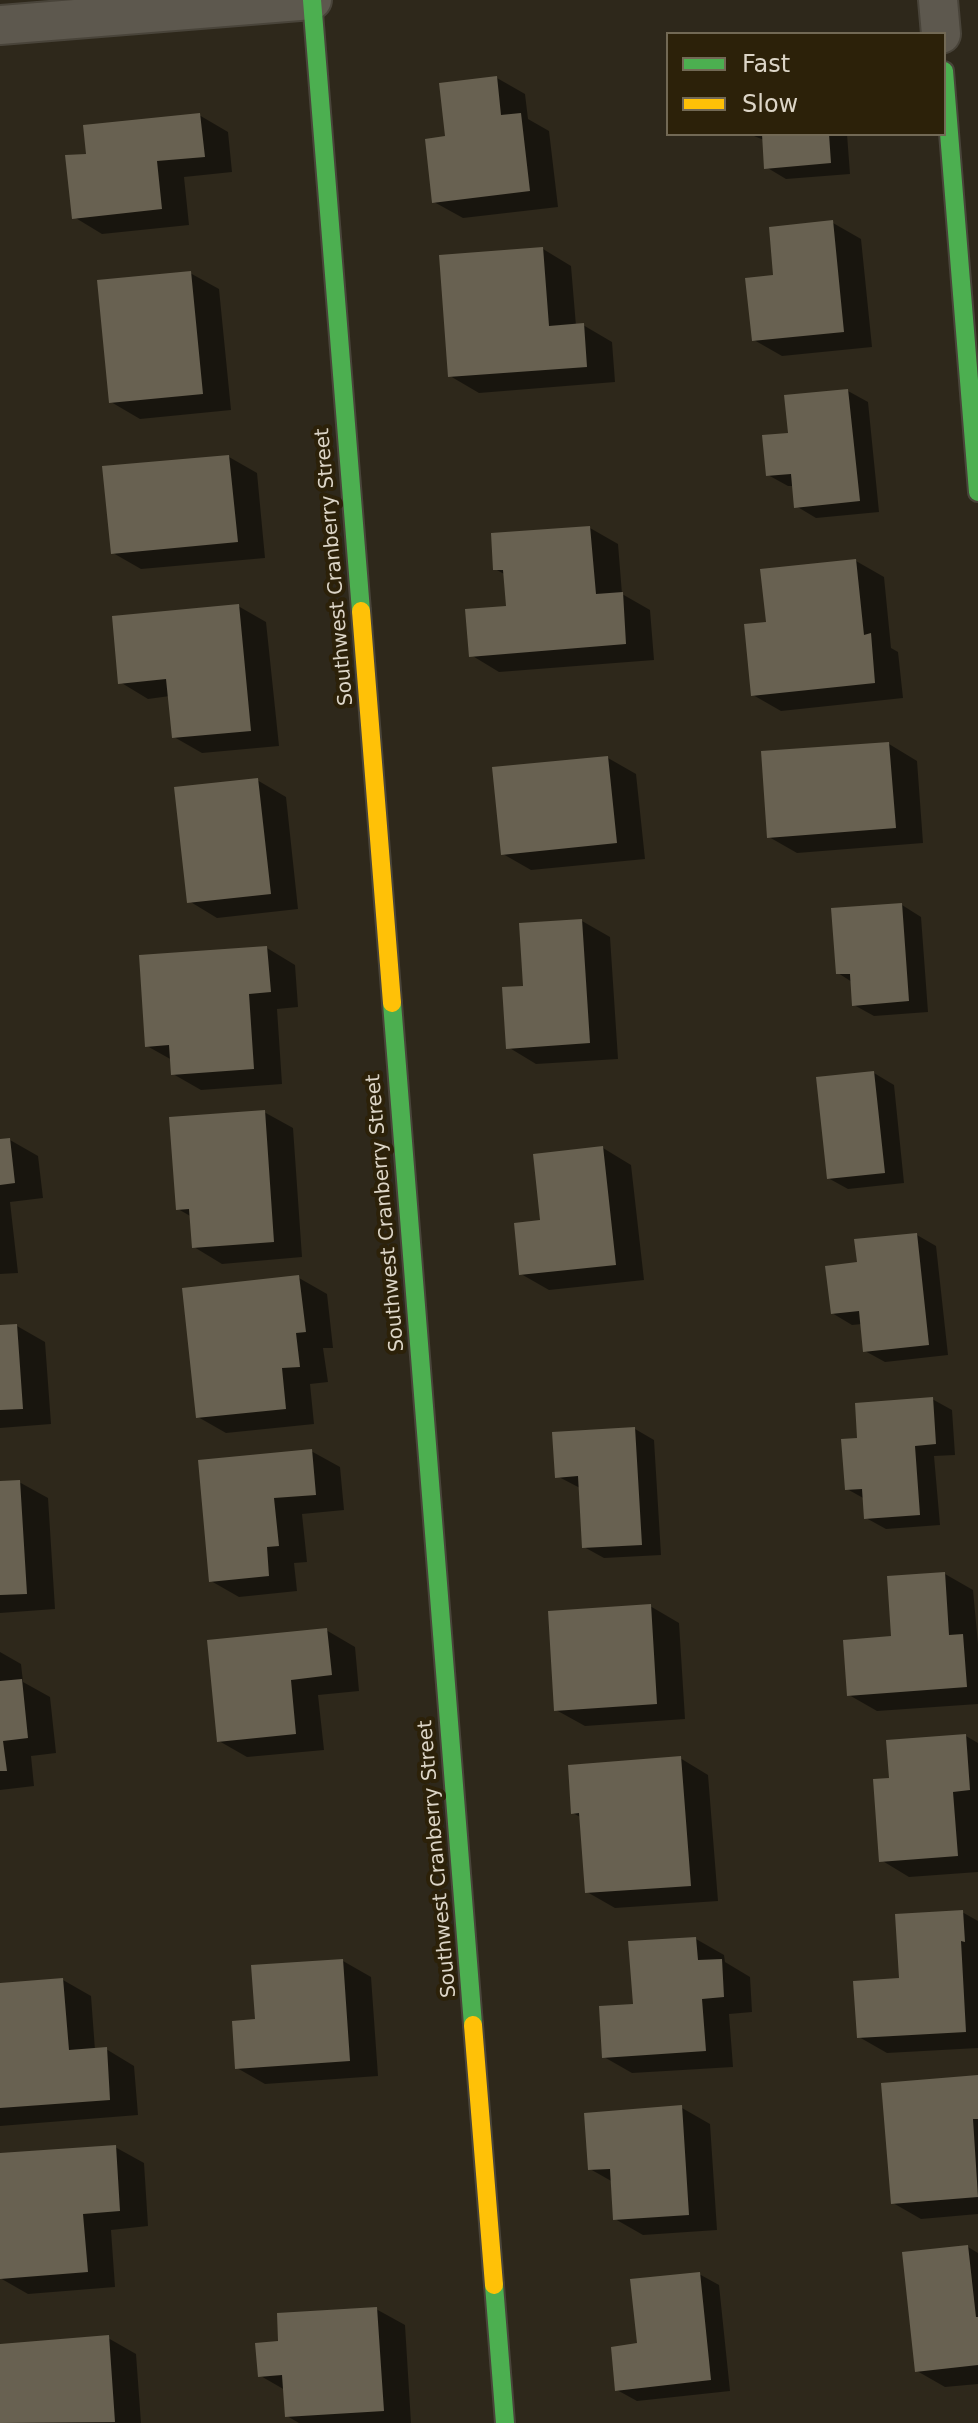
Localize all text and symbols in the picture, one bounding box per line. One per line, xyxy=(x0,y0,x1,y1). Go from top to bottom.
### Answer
legend xyxy=(666,32,946,136)
text: Fast xyxy=(742,50,790,78)
text: Slow xyxy=(742,90,798,118)
street label: Southwest Cranberry Street xyxy=(311,427,359,707)
street label: Southwest Cranberry Street xyxy=(362,1073,410,1353)
street label: Southwest Cranberry Street xyxy=(414,1719,462,1999)

